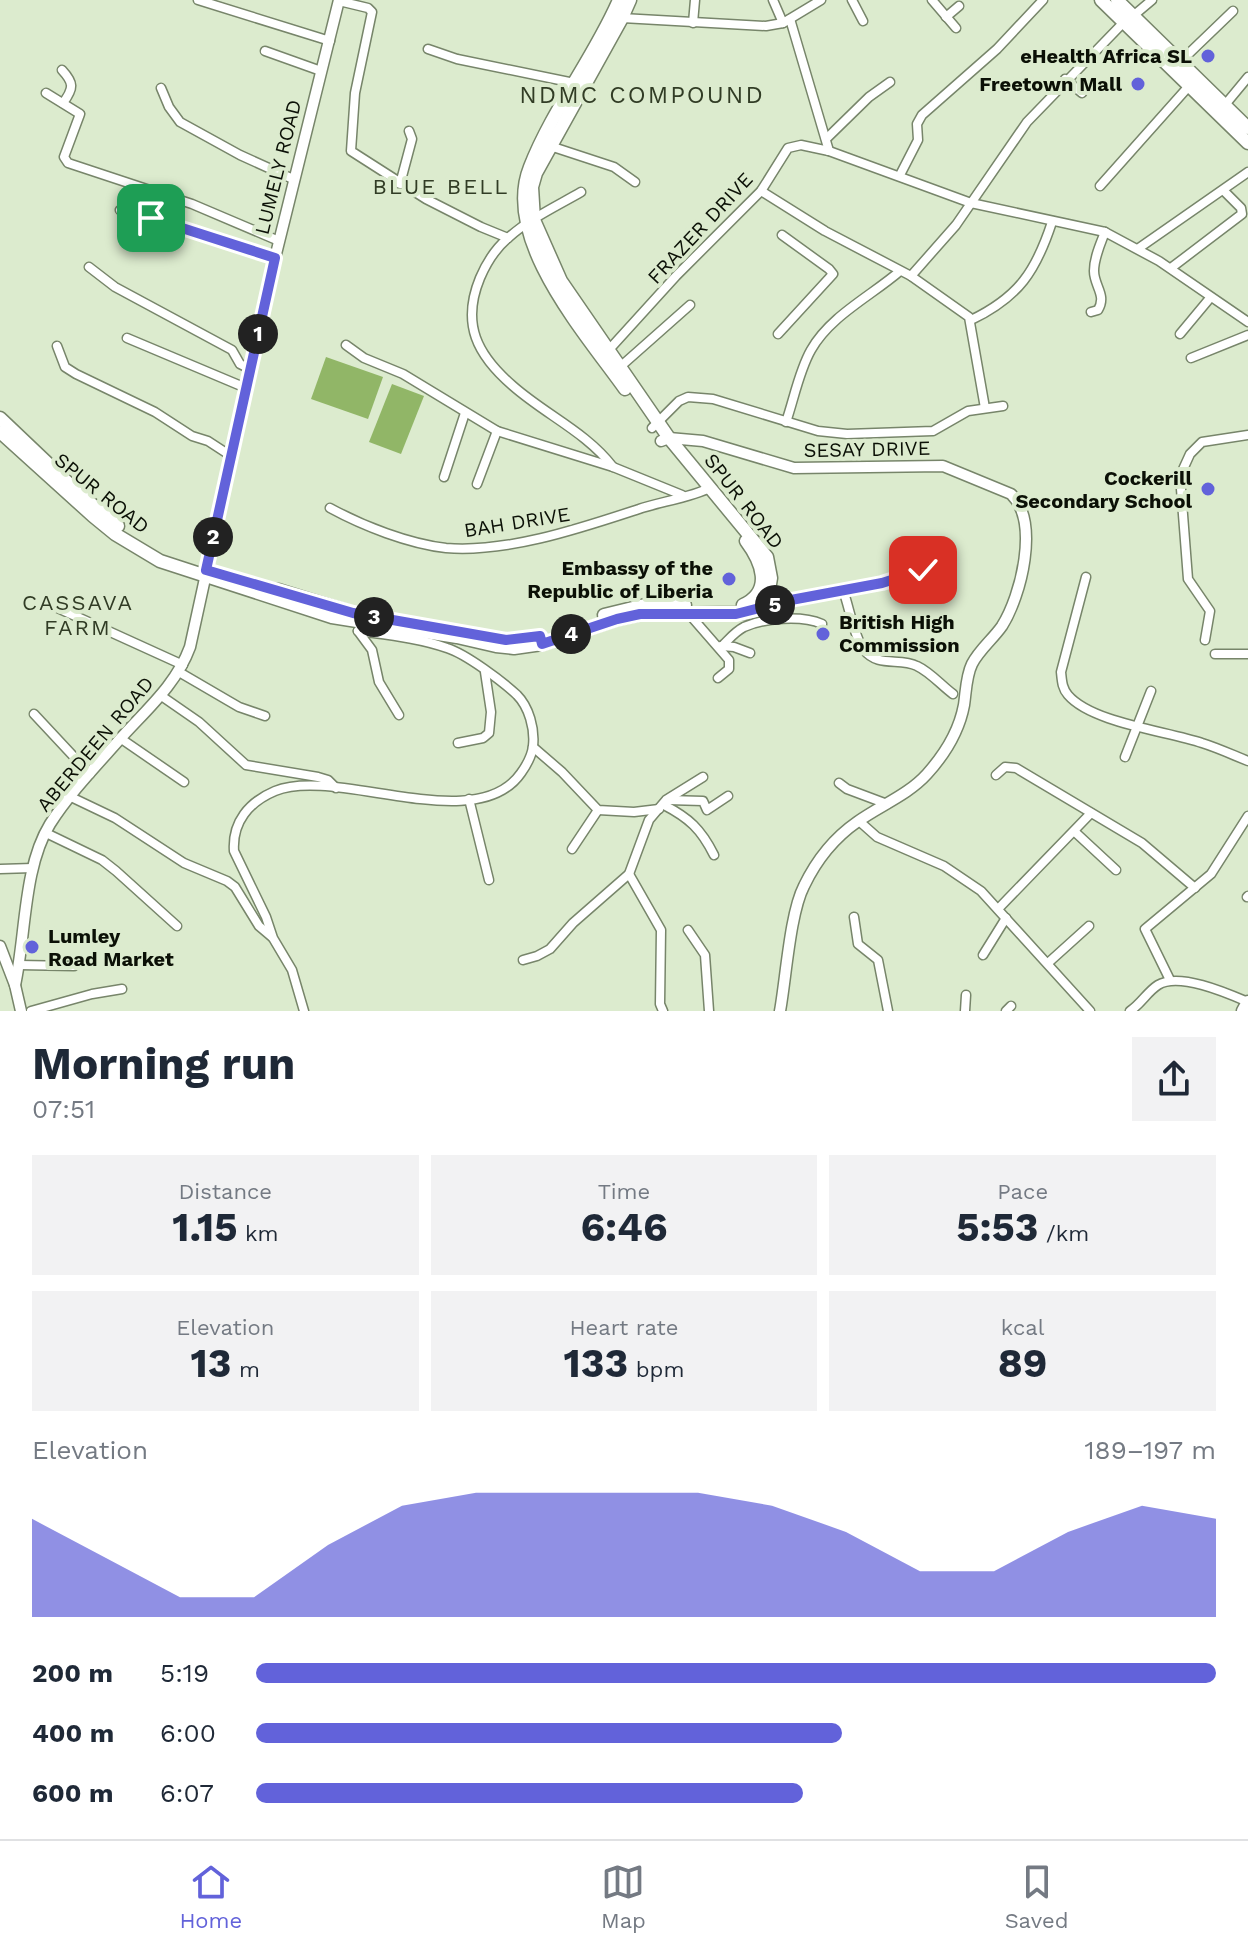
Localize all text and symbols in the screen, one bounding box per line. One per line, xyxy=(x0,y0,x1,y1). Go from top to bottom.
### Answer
place label: eHealth Africa SL xyxy=(1020,44,1192,68)
marker: eHealth Africa SL xyxy=(1199,47,1217,65)
place label: Freetown Mall xyxy=(979,72,1122,96)
marker: Freetown Mall xyxy=(1129,75,1147,93)
district label: NDMC COMPOUND xyxy=(519,81,765,109)
street label: LUMELY ROAD xyxy=(250,97,306,237)
street label: FRAZER DRIVE xyxy=(642,167,758,289)
district label: BLUE BELL xyxy=(373,174,510,199)
pin xyxy=(117,184,185,252)
icon: arrive xyxy=(129,196,173,240)
pin: 1 xyxy=(238,314,278,354)
text: 1 xyxy=(253,321,263,346)
street label: SESAY DRIVE xyxy=(803,436,931,462)
street label: SPUR ROAD xyxy=(50,448,154,538)
street label: SPUR ROAD xyxy=(699,448,789,554)
place label: Cockerill Secondary School xyxy=(1015,466,1192,513)
marker: Cockerill Secondary School xyxy=(1199,480,1217,498)
street label: BAH DRIVE xyxy=(462,502,572,542)
pin: 2 xyxy=(193,517,233,557)
text: 2 xyxy=(206,524,220,549)
pin xyxy=(889,536,957,604)
icon: check xyxy=(901,548,945,592)
place label: Embassy of the Republic of Liberia xyxy=(527,556,713,603)
marker: Embassy of the Republic of Liberia xyxy=(720,570,738,588)
pin: 5 xyxy=(755,585,795,625)
district label: CASSAVA FARM xyxy=(22,590,134,640)
text: 5 xyxy=(769,592,781,617)
pin: 3 xyxy=(354,597,394,637)
text: 3 xyxy=(367,604,381,629)
place label: British High Commission xyxy=(839,610,960,657)
pin: 4 xyxy=(551,614,591,654)
text: 4 xyxy=(564,621,578,646)
marker: British High Commission xyxy=(814,625,832,643)
street label: ABERDEEN ROAD xyxy=(31,672,159,816)
place label: Lumley Road Market xyxy=(48,924,174,971)
marker: Lumley Road Market xyxy=(23,938,41,956)
button: share xyxy=(1132,1037,1216,1121)
text: Morning run xyxy=(32,1038,295,1090)
text: 07:51 xyxy=(32,1094,95,1124)
text: Distance xyxy=(179,1179,272,1204)
text: Time xyxy=(598,1179,650,1204)
text: Pace xyxy=(997,1179,1048,1204)
text: 1.15 xyxy=(172,1204,238,1251)
text: 6:46 xyxy=(580,1204,668,1251)
text: 5:53 xyxy=(956,1204,1039,1251)
text: km xyxy=(238,1221,278,1246)
text: /km xyxy=(1039,1221,1089,1246)
text: Elevation xyxy=(176,1315,274,1340)
text: Heart rate xyxy=(570,1315,678,1340)
text: kcal xyxy=(1001,1315,1044,1340)
text: 13 xyxy=(191,1340,232,1387)
text: 133 xyxy=(564,1340,628,1387)
text: 89 xyxy=(998,1340,1048,1387)
text: m xyxy=(232,1357,260,1382)
text: bpm xyxy=(628,1357,684,1382)
text: Elevation xyxy=(32,1435,148,1465)
text: 189–197 m xyxy=(1084,1435,1216,1465)
text: 200 m xyxy=(32,1658,113,1688)
text: 5:19 xyxy=(160,1658,209,1688)
text: 400 m xyxy=(32,1718,114,1748)
text: 6:00 xyxy=(160,1718,216,1748)
text: 600 m xyxy=(32,1778,113,1808)
text: 6:07 xyxy=(160,1778,214,1808)
tab: Home xyxy=(179,1860,242,1933)
tab: Map xyxy=(601,1860,646,1933)
tab: Saved xyxy=(1005,1860,1069,1933)

